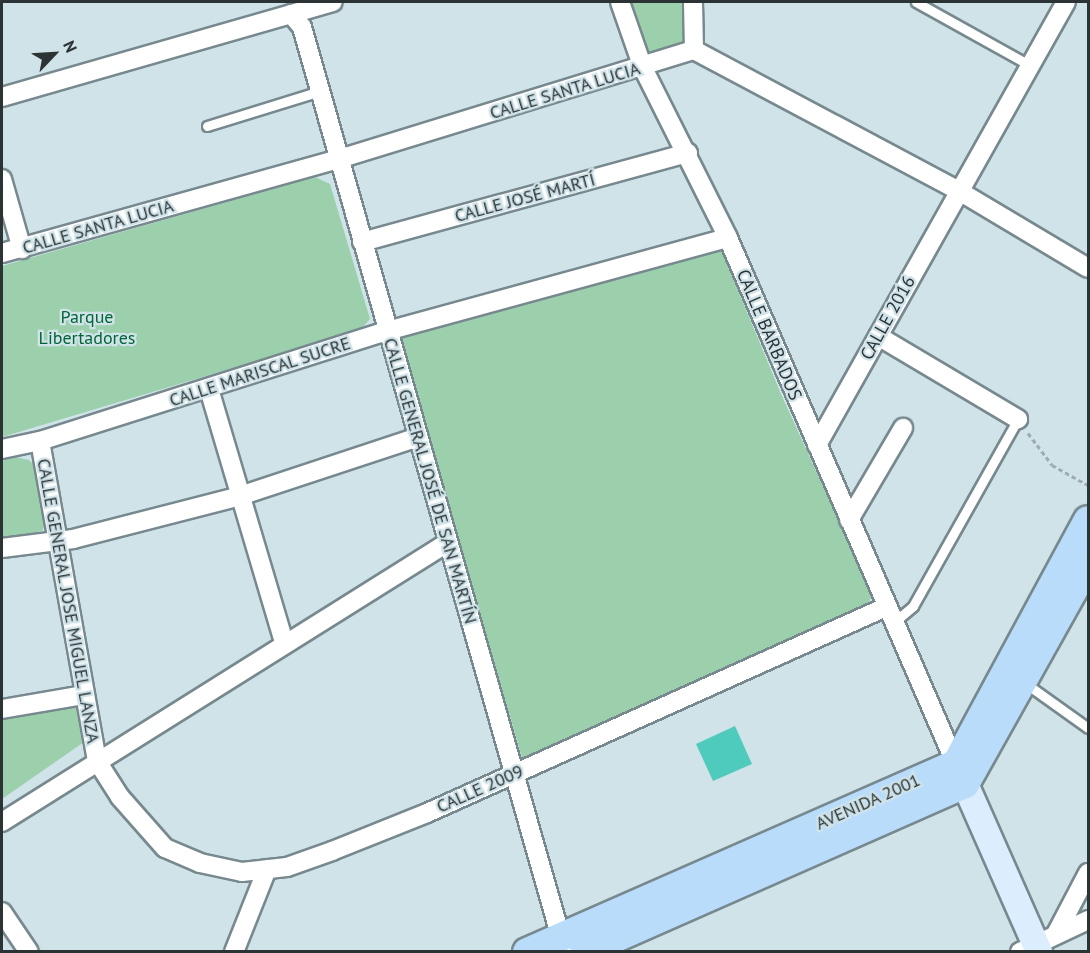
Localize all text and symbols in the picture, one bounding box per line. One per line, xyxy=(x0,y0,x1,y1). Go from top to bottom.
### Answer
north arrow xyxy=(24,24,84,84)
text: N xyxy=(59,37,82,55)
street label: CALLE SANTA LUCIA xyxy=(487,58,643,124)
street label: CALLE JOSÉ MARTÍ xyxy=(452,169,598,227)
street label: CALLE SANTA LUCIA xyxy=(20,195,176,259)
street label: CALLE BARBADOS xyxy=(732,266,806,404)
street label: CALLE 2016 xyxy=(856,272,920,364)
park label: Parque Libertadores xyxy=(39,307,135,350)
street label: CALLE MARISCAL SUCRE xyxy=(166,332,354,412)
street label: CALLE GENERAL JOSÉ DE SAN MARTÍN xyxy=(379,335,481,627)
street label: CALLE GENERAL JOSE MIGUEL LANZA xyxy=(32,456,104,746)
street label: CALLE 2009 xyxy=(433,760,527,818)
street label: AVENIDA 2001 xyxy=(812,769,924,835)

